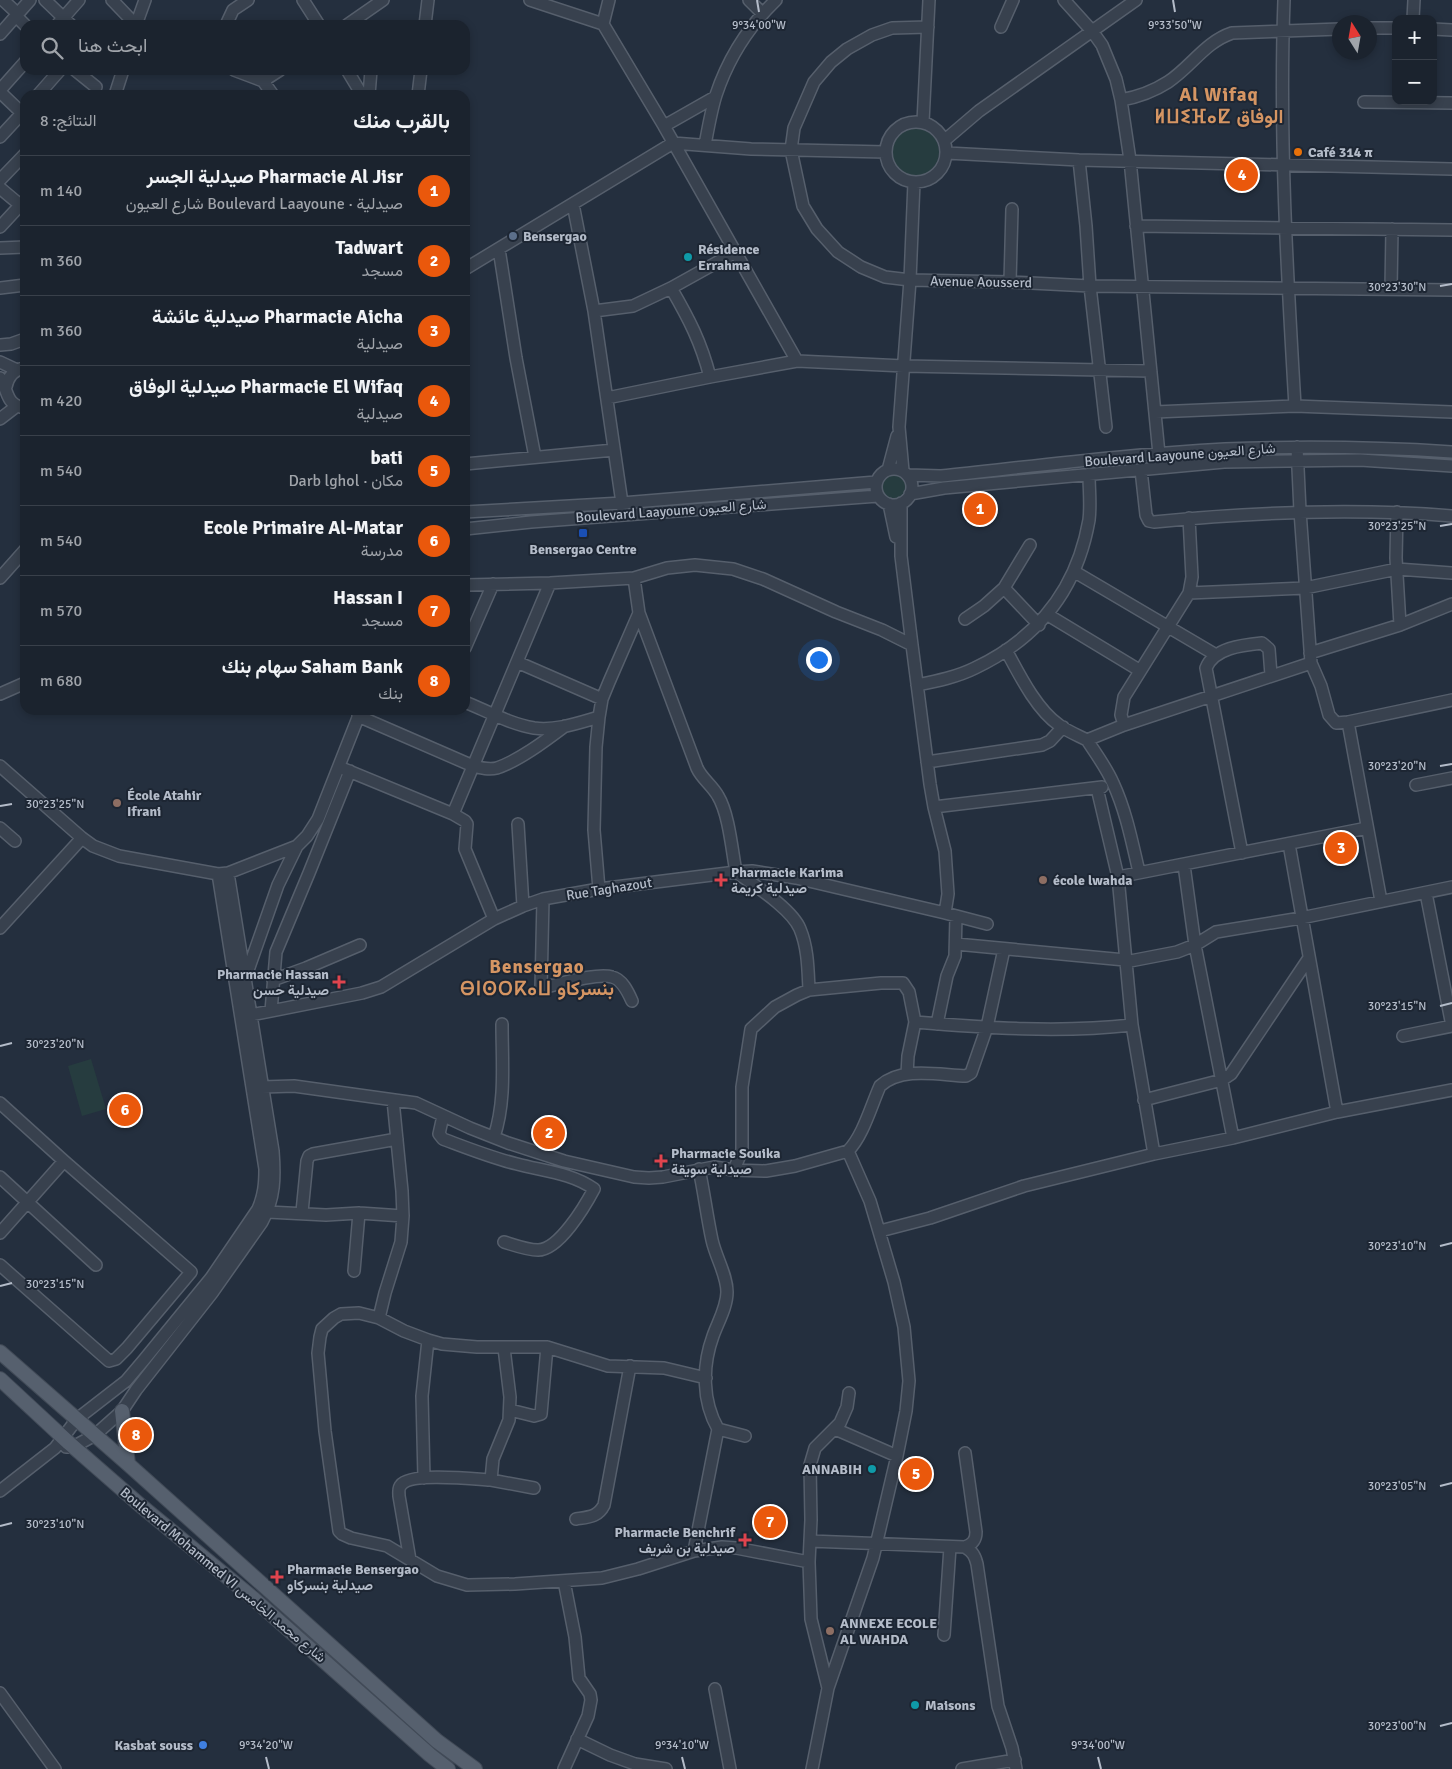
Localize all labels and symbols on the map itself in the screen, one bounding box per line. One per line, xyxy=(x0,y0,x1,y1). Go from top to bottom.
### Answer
north arrow xyxy=(1332,15,1377,60)
text: 9°34'00"W xyxy=(732,18,786,33)
text: 9°33'50"W xyxy=(1148,18,1202,33)
district label: Al Wifaq ⵍⵡⵉⴼⴰⵇ الوفاق xyxy=(1155,83,1283,129)
place label: Café 314 π xyxy=(1308,144,1373,161)
marker: Café 314 π xyxy=(1292,146,1304,158)
pin: 4 xyxy=(1226,156,1258,194)
place label: Bensergao xyxy=(523,228,587,245)
marker: Bensergao xyxy=(507,230,519,242)
place label: Résidence Errahma xyxy=(698,241,759,274)
marker: Résidence Errahma xyxy=(682,251,694,263)
street label: Avenue Aousserd xyxy=(930,273,1032,291)
text: 30°23'30"N xyxy=(1368,280,1426,295)
street label: Boulevard Laayoune شارع العيون xyxy=(1084,440,1276,472)
pin: 1 xyxy=(964,490,996,528)
street label: Boulevard Laayoune شارع العيون xyxy=(575,496,767,528)
text: 30°23'25"N xyxy=(1368,519,1426,534)
marker: Bensergao Centre xyxy=(577,527,589,539)
place label: Bensergao Centre xyxy=(529,541,637,558)
your location xyxy=(806,647,832,673)
text: 30°23'20"N xyxy=(1368,759,1426,774)
place label: École Atahir Ifrani xyxy=(127,787,202,820)
text: 30°23'25"N xyxy=(26,797,84,812)
marker: École Atahir Ifrani xyxy=(111,797,123,809)
pin: 3 xyxy=(1325,829,1357,867)
place label: Pharmacie Karima صيدلية كريمة xyxy=(731,864,843,897)
place label: école lwahda xyxy=(1053,872,1132,889)
street label: Rue Taghazout xyxy=(565,874,653,904)
marker: Pharmacie Karima صيدلية كريمة xyxy=(715,874,727,886)
marker: école lwahda xyxy=(1037,874,1049,886)
district label: Bensergao ⴱⵏⵙⵔⴽⴰⵡ بنسركاو xyxy=(460,955,614,1001)
place label: Pharmacie Hassan صيدلية حسن xyxy=(217,966,329,999)
marker: Pharmacie Hassan صيدلية حسن xyxy=(333,976,345,988)
text: 30°23'15"N xyxy=(1368,999,1426,1014)
text: 30°23'20"N xyxy=(26,1037,84,1052)
pin: 6 xyxy=(109,1091,141,1129)
pin: 2 xyxy=(533,1114,565,1152)
place label: Pharmacie Souika صيدلية سويقة xyxy=(671,1145,780,1178)
marker: Pharmacie Souika صيدلية سويقة xyxy=(655,1155,667,1167)
text: 30°23'10"N xyxy=(1368,1239,1426,1254)
text: 30°23'15"N xyxy=(26,1277,84,1292)
pin: 8 xyxy=(120,1416,152,1454)
pin: 5 xyxy=(900,1455,932,1493)
place label: ANNABIH xyxy=(802,1461,862,1478)
marker: ANNABIH xyxy=(866,1463,878,1475)
text: 30°23'05"N xyxy=(1368,1479,1426,1494)
street label: Boulevard Mohammed VI شارع محمد الخامس xyxy=(115,1484,329,1668)
pin: 7 xyxy=(754,1503,786,1541)
text: 30°23'10"N xyxy=(26,1517,84,1532)
place label: Pharmacie Benchrif صيدلية بن شريف xyxy=(615,1524,736,1557)
marker: Pharmacie Benchrif صيدلية بن شريف xyxy=(739,1534,751,1546)
place label: Pharmacie Bensergao صيدلية بنسركاو xyxy=(287,1561,419,1594)
marker: Pharmacie Bensergao صيدلية بنسركاو xyxy=(271,1571,283,1583)
place label: ANNEXE ECOLE AL WAHDA xyxy=(840,1615,937,1648)
marker: ANNEXE ECOLE AL WAHDA xyxy=(824,1625,836,1637)
place label: Maisons xyxy=(925,1697,975,1714)
marker: Maisons xyxy=(909,1699,921,1711)
text: 30°23'00"N xyxy=(1368,1719,1426,1734)
place label: Kasbat souss xyxy=(114,1737,193,1754)
text: 9°34'20"W xyxy=(239,1738,293,1753)
text: 9°34'10"W xyxy=(655,1738,709,1753)
text: 9°34'00"W xyxy=(1071,1738,1125,1753)
marker: Kasbat souss xyxy=(197,1739,209,1751)

